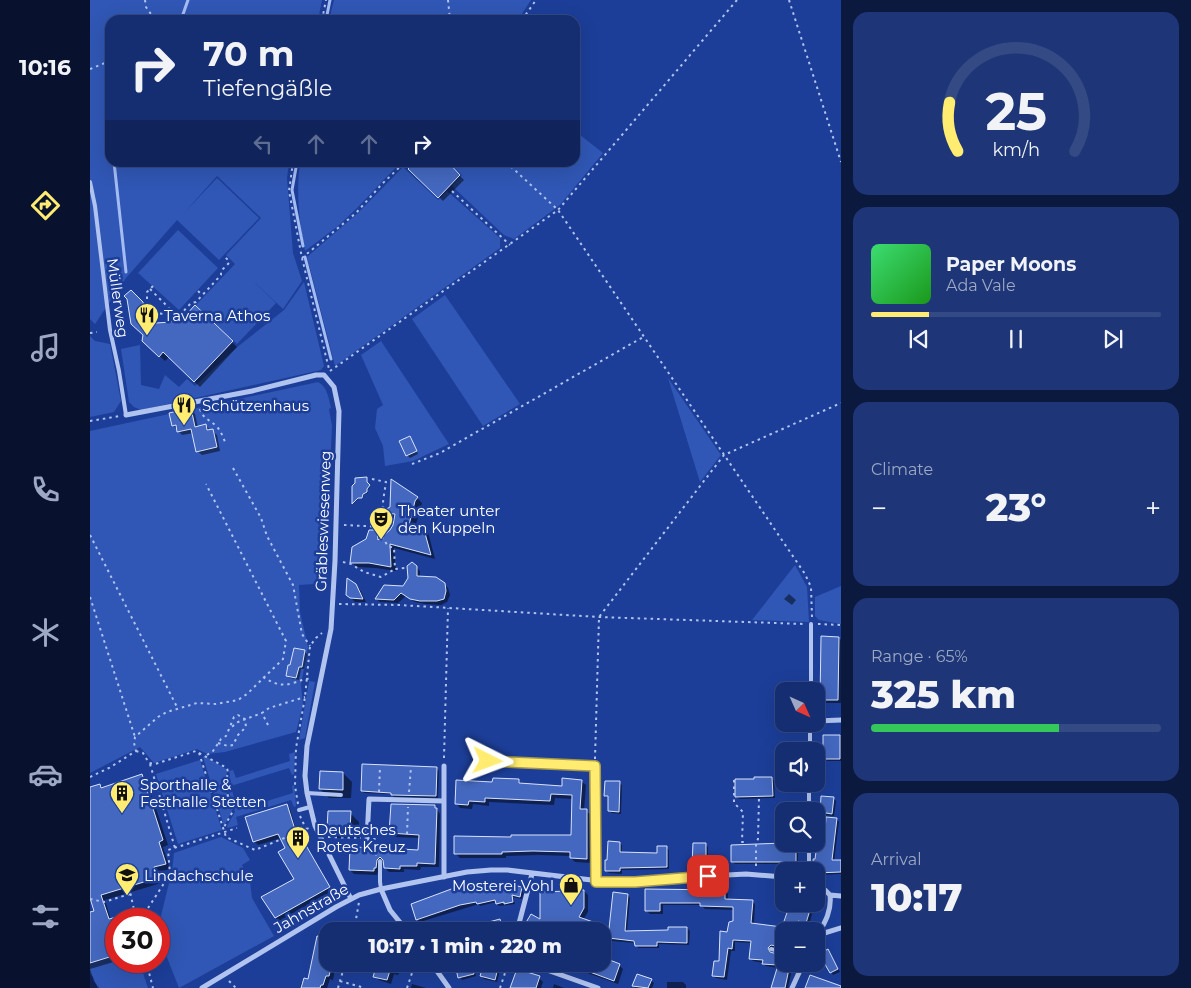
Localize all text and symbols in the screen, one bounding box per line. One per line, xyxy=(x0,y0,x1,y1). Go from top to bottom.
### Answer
text: 70 m xyxy=(203,32,294,75)
icon: right xyxy=(120,35,185,100)
text: 10:16 xyxy=(19,54,71,81)
text: Tiefengäßle xyxy=(203,75,332,102)
text: 25 xyxy=(985,80,1047,143)
icon: left xyxy=(249,130,277,158)
icon: ahead xyxy=(302,130,330,158)
icon: ahead xyxy=(355,130,383,158)
icon: right xyxy=(408,130,436,158)
text: km/h xyxy=(992,139,1040,160)
icon: directions xyxy=(28,188,63,223)
text: Paper Moons xyxy=(946,253,1076,276)
street label: Müllerweg xyxy=(103,257,133,339)
text: Ada Vale xyxy=(946,276,1016,295)
restaurant icon: Taverna Athos xyxy=(134,302,160,336)
place label: Taverna Athos xyxy=(164,306,270,325)
icon: previous xyxy=(905,325,933,353)
icon: pause xyxy=(1002,325,1030,353)
icon: next xyxy=(1099,325,1127,353)
icon: music xyxy=(28,330,63,365)
restaurant icon: Schützenhaus xyxy=(171,392,197,426)
place label: Schützenhaus xyxy=(202,396,309,415)
street label: Gräbleswiesenweg xyxy=(311,450,335,592)
text: Climate xyxy=(871,460,933,479)
icon: phone xyxy=(28,472,63,507)
text: 23° xyxy=(986,484,1046,531)
text: − xyxy=(871,491,887,525)
text: + xyxy=(1145,491,1161,525)
place label: Theater unter den Kuppeln xyxy=(398,501,500,537)
theatre icon: Theater unter den Kuppeln xyxy=(368,506,394,540)
icon: climate xyxy=(28,615,63,650)
text: Range · 65% xyxy=(871,647,968,666)
text: 325 km xyxy=(871,671,1016,718)
north arrow xyxy=(775,682,825,732)
map controls xyxy=(775,682,825,972)
position arrow xyxy=(461,734,513,786)
button: sound xyxy=(775,742,825,792)
icon: car xyxy=(28,757,63,792)
place label: Sporthalle & Festhalle Stetten xyxy=(140,775,267,811)
building icon: Sporthalle & Festhalle Stetten xyxy=(109,780,135,814)
button: search xyxy=(775,802,825,852)
place label: Deutsches Rotes Kreuz xyxy=(316,820,406,856)
building icon: Deutsches Rotes Kreuz xyxy=(285,825,311,859)
text: Arrival xyxy=(871,850,921,869)
pin xyxy=(687,855,729,897)
school or university icon: Lindachschule xyxy=(114,862,140,896)
icon: arrive xyxy=(694,862,722,890)
button: + xyxy=(775,862,825,912)
place label: Lindachschule xyxy=(144,866,253,885)
shop icon: Mosterei Vohl xyxy=(558,872,584,906)
text: 10:17 xyxy=(871,874,963,921)
place label: Mosterei Vohl xyxy=(452,876,554,895)
street label: Jahnstraße xyxy=(269,879,352,938)
icon: filters xyxy=(28,899,63,934)
speed limit sign: 30 xyxy=(105,908,170,973)
button: − xyxy=(775,922,825,972)
text: 10:17 · 1 min · 220 m xyxy=(368,935,562,958)

